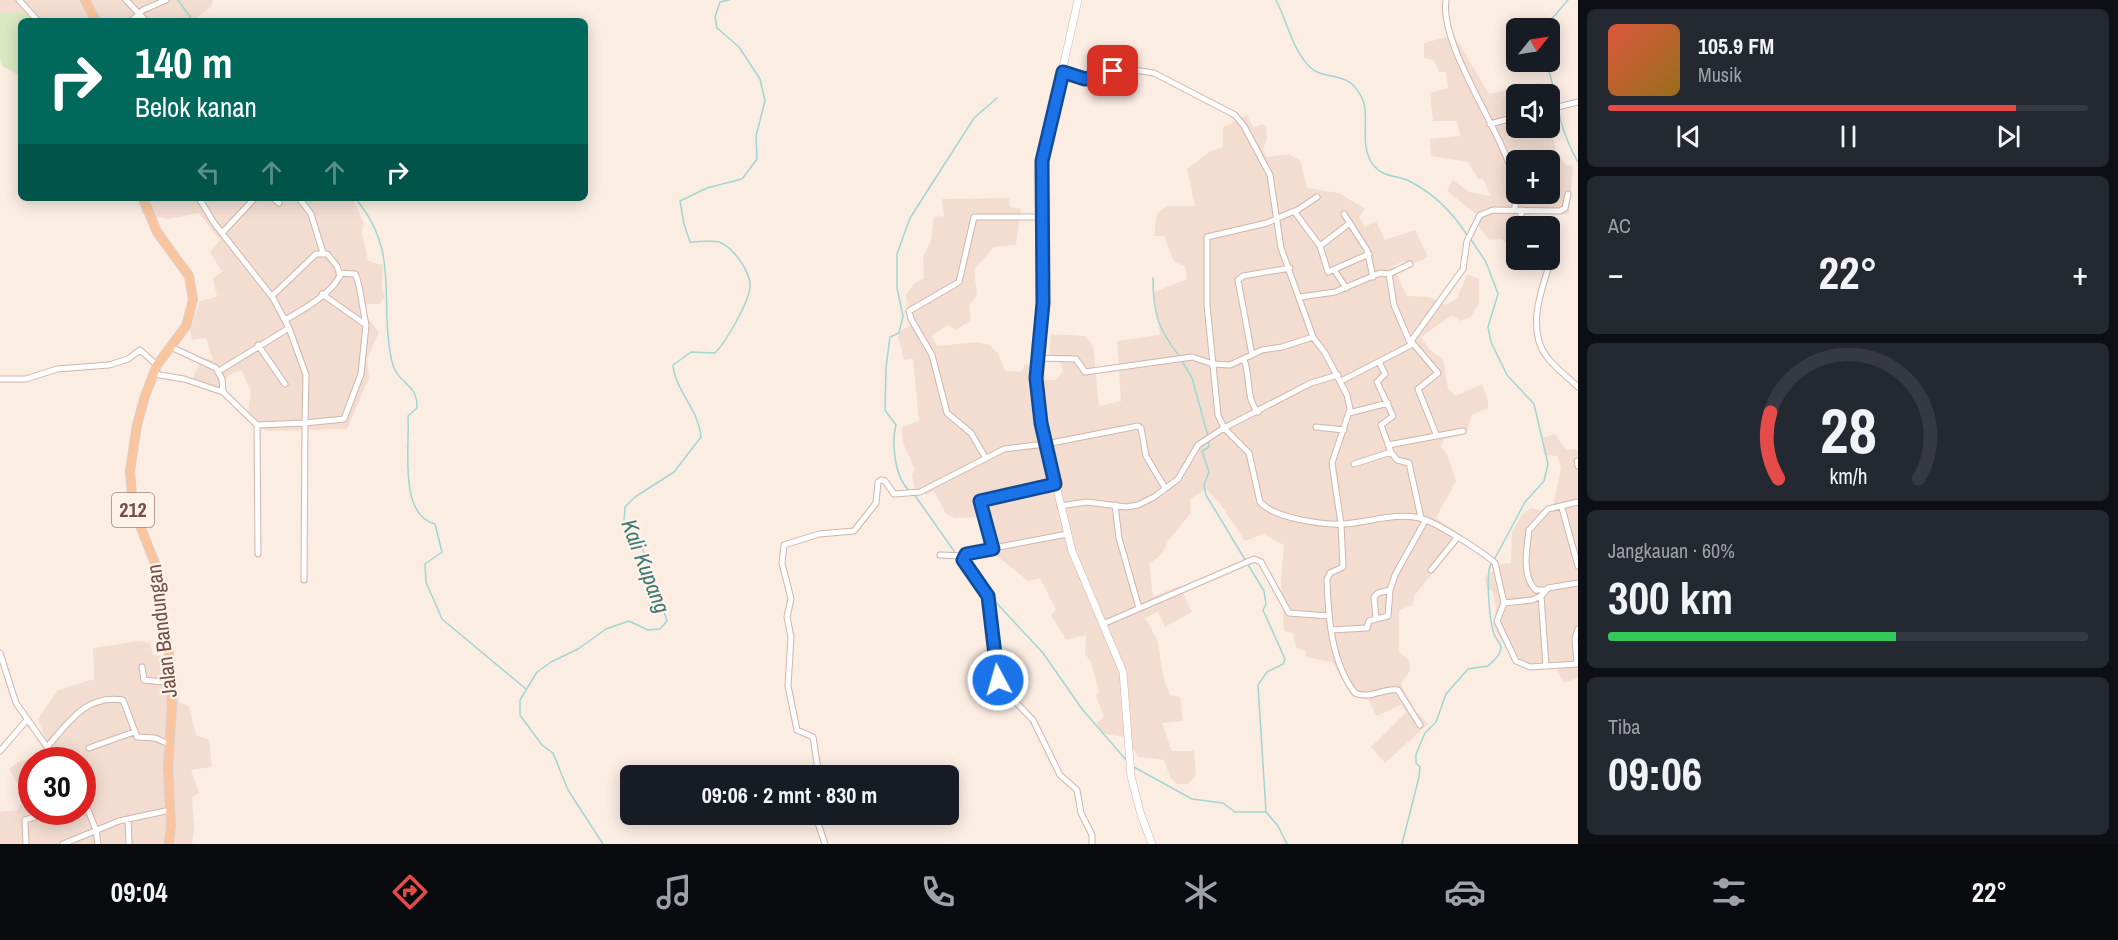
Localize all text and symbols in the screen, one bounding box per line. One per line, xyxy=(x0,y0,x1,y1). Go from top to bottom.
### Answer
north arrow xyxy=(1506,18,1560,72)
map controls xyxy=(1506,18,1560,270)
text: 105.9 FM xyxy=(1698,31,1774,61)
text: 140 m xyxy=(135,35,233,91)
icon: right xyxy=(36,42,114,120)
pin xyxy=(1087,45,1138,96)
icon: arrive xyxy=(1096,54,1129,87)
text: Musik xyxy=(1698,61,1742,88)
button: sound xyxy=(1506,84,1560,138)
text: Belok kanan xyxy=(135,89,257,125)
icon: previous xyxy=(1672,120,1705,153)
icon: pause xyxy=(1832,120,1865,153)
icon: next xyxy=(1992,120,2025,153)
button: + xyxy=(1506,150,1560,204)
icon: left xyxy=(192,156,225,189)
icon: ahead xyxy=(255,156,288,189)
icon: ahead xyxy=(318,156,351,189)
icon: right xyxy=(381,156,414,189)
text: AC xyxy=(1608,212,1631,239)
button: − xyxy=(1506,216,1560,270)
text: 22° xyxy=(1818,242,1878,303)
text: − xyxy=(1608,251,1624,295)
text: + xyxy=(2072,251,2088,295)
text: 28 xyxy=(1820,388,1876,472)
text: km/h xyxy=(1829,462,1867,491)
road number: 212 xyxy=(112,493,154,527)
water label: Kali Kupang xyxy=(614,515,678,617)
text: Jangkauan · 60% xyxy=(1608,537,1735,564)
street label: Jalan Bandungan xyxy=(139,563,184,699)
text: 300 km xyxy=(1608,567,1733,628)
position arrow xyxy=(966,648,1030,712)
text: Tiba xyxy=(1608,713,1640,740)
text: 09:06 xyxy=(1608,743,1702,804)
speed limit sign: 30 xyxy=(18,747,96,825)
text: 09:06 · 2 mnt · 830 m xyxy=(702,780,877,810)
icon: directions xyxy=(389,871,431,913)
icon: music xyxy=(653,871,695,913)
icon: phone xyxy=(917,871,959,913)
icon: climate xyxy=(1180,871,1222,913)
icon: car xyxy=(1444,871,1486,913)
icon: filters xyxy=(1708,871,1750,913)
text: 09:04 xyxy=(111,874,167,910)
text: 22° xyxy=(1972,874,2007,910)

